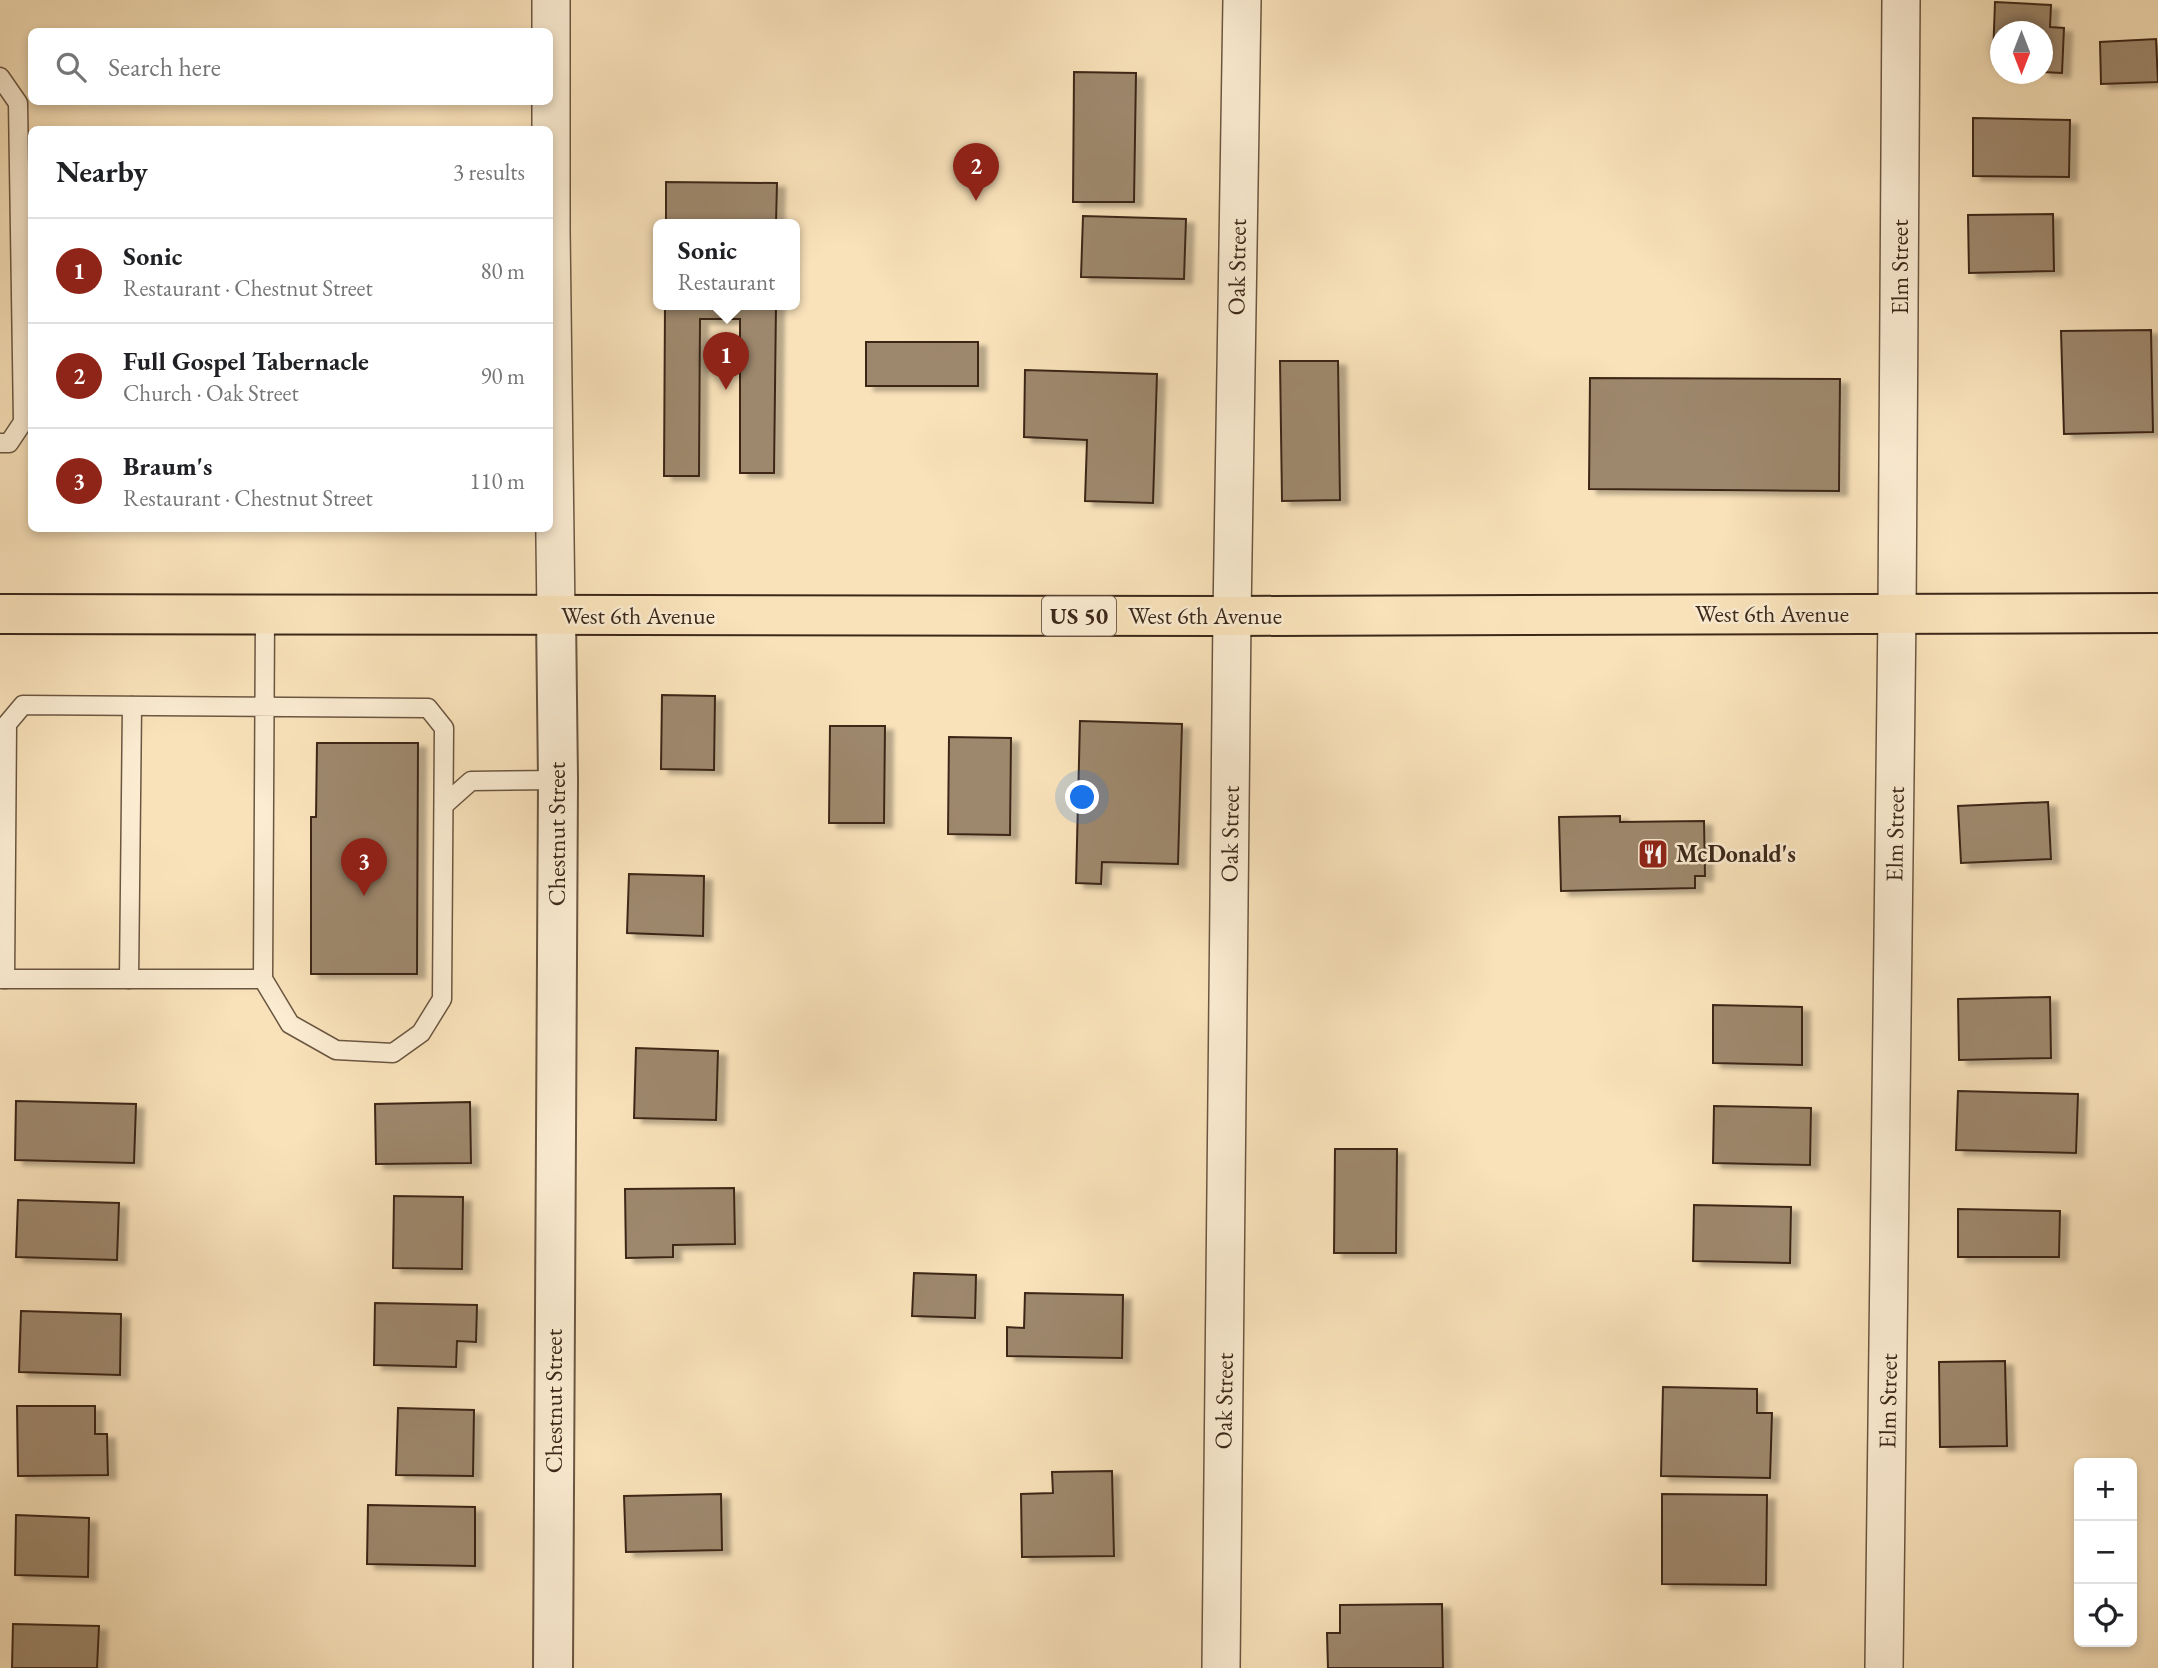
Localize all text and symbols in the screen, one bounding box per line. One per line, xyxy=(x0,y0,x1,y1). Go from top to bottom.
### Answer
north arrow xyxy=(1990,21,2053,84)
search box xyxy=(28,28,553,105)
icon: search xyxy=(52,48,90,86)
text: Search here xyxy=(108,50,221,84)
pin: 2 xyxy=(953,143,999,201)
text: Nearby xyxy=(56,152,148,191)
text: 3 results xyxy=(453,157,525,187)
street label: Oak Street xyxy=(1220,218,1253,316)
popup xyxy=(653,219,800,310)
street label: Elm Street xyxy=(1884,219,1915,315)
text: Sonic xyxy=(678,233,737,267)
text: Sonic xyxy=(123,239,182,273)
text: 1 xyxy=(73,256,85,286)
text: 80 m xyxy=(480,256,525,286)
text: Restaurant xyxy=(678,267,775,297)
text: Restaurant · Chestnut Street xyxy=(123,273,373,303)
pin: 1 xyxy=(703,332,749,390)
text: Full Gospel Tabernacle xyxy=(123,344,369,378)
text: 2 xyxy=(73,361,85,391)
text: 90 m xyxy=(480,361,525,391)
text: Church · Oak Street xyxy=(123,378,299,408)
text: Braum's xyxy=(123,449,212,483)
text: 3 xyxy=(73,466,85,496)
text: 110 m xyxy=(469,466,525,496)
text: Restaurant · Chestnut Street xyxy=(123,483,373,513)
road number: US 50 xyxy=(1042,596,1116,636)
street label: West 6th Avenue xyxy=(1695,598,1849,629)
street label: West 6th Avenue xyxy=(561,600,715,631)
street label: West 6th Avenue xyxy=(1128,600,1282,631)
street label: Chestnut Street xyxy=(541,761,572,906)
your location xyxy=(1065,780,1099,814)
street label: Oak Street xyxy=(1213,785,1246,883)
street label: Elm Street xyxy=(1878,786,1911,882)
restaurant icon: McDonald's xyxy=(1636,837,1670,871)
pin: 3 xyxy=(341,838,387,896)
place label: McDonald's xyxy=(1676,838,1796,869)
street label: Chestnut Street xyxy=(538,1328,569,1473)
street label: Oak Street xyxy=(1207,1352,1240,1450)
street label: Elm Street xyxy=(1871,1353,1904,1449)
map controls xyxy=(2074,1458,2137,1647)
button: + xyxy=(2074,1458,2137,1521)
button: − xyxy=(2074,1521,2137,1584)
button: locate xyxy=(2074,1584,2137,1647)

